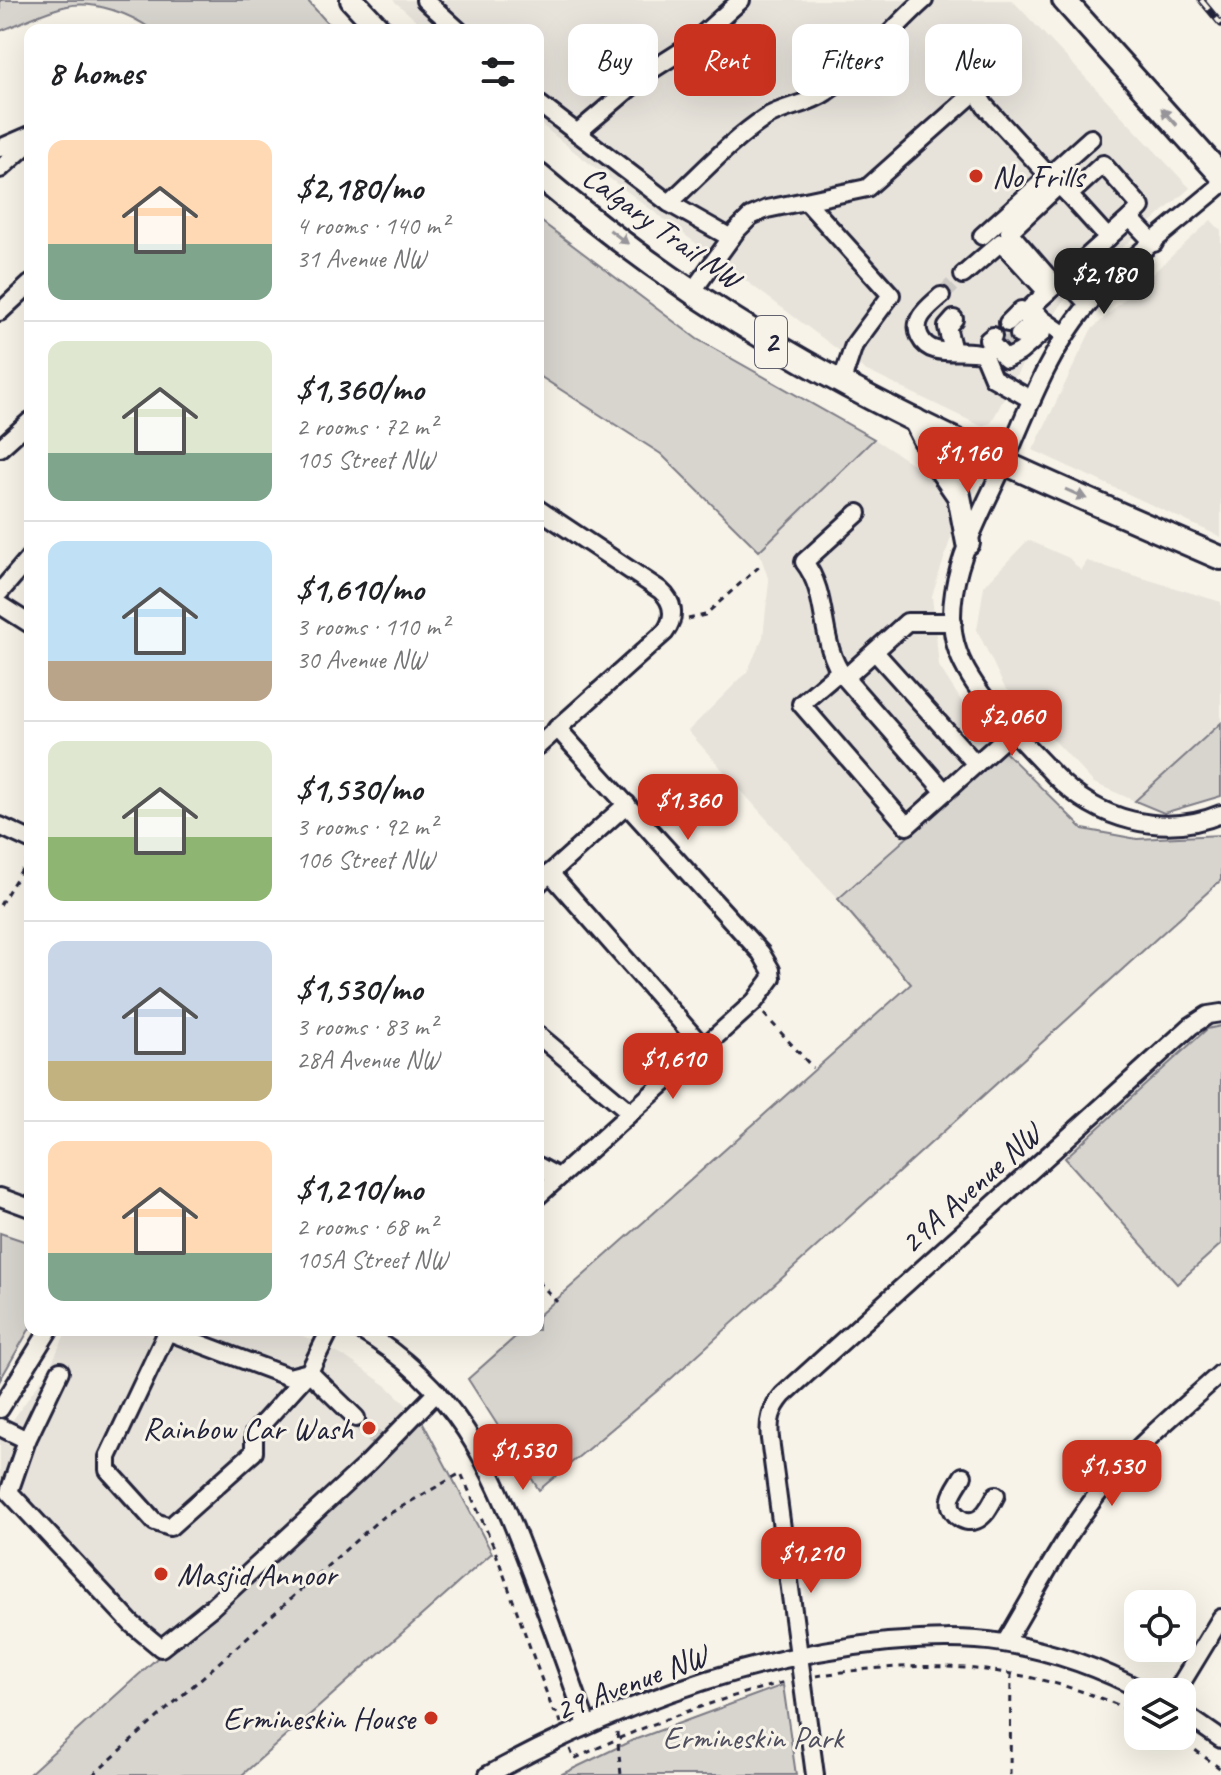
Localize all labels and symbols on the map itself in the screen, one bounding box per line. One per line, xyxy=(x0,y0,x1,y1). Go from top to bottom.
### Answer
one-way arrow xyxy=(1160,107,1178,126)
street label: Calgary Trail NW xyxy=(574,156,752,301)
place label: No Frills xyxy=(992,156,1087,197)
marker: No Frills xyxy=(967,167,985,185)
one-way arrow xyxy=(608,229,630,245)
pin: $2,180 xyxy=(1039,248,1169,316)
road number: 2 xyxy=(755,316,787,368)
pin: $1,160 xyxy=(903,427,1033,495)
one-way arrow xyxy=(1064,487,1088,500)
pin: $2,060 xyxy=(947,690,1077,758)
pin: $1,360 xyxy=(623,774,753,842)
pin: $1,610 xyxy=(608,1033,738,1101)
street label: 29A Avenue NW xyxy=(891,1112,1052,1263)
place label: Rainbow Car Wash xyxy=(143,1408,353,1449)
marker: Rainbow Car Wash xyxy=(360,1419,378,1437)
pin: $1,530 xyxy=(458,1424,588,1492)
pin: $1,530 xyxy=(1047,1440,1177,1508)
pin: $1,210 xyxy=(746,1527,876,1595)
place label: Masjid Annoor xyxy=(177,1554,339,1595)
marker: Masjid Annoor xyxy=(152,1565,170,1583)
street label: 29 Avenue NW xyxy=(549,1634,716,1730)
place label: Ermineskin House xyxy=(223,1698,418,1739)
marker: Ermineskin House xyxy=(422,1709,440,1727)
park label: Ermineskin Park xyxy=(663,1717,845,1758)

